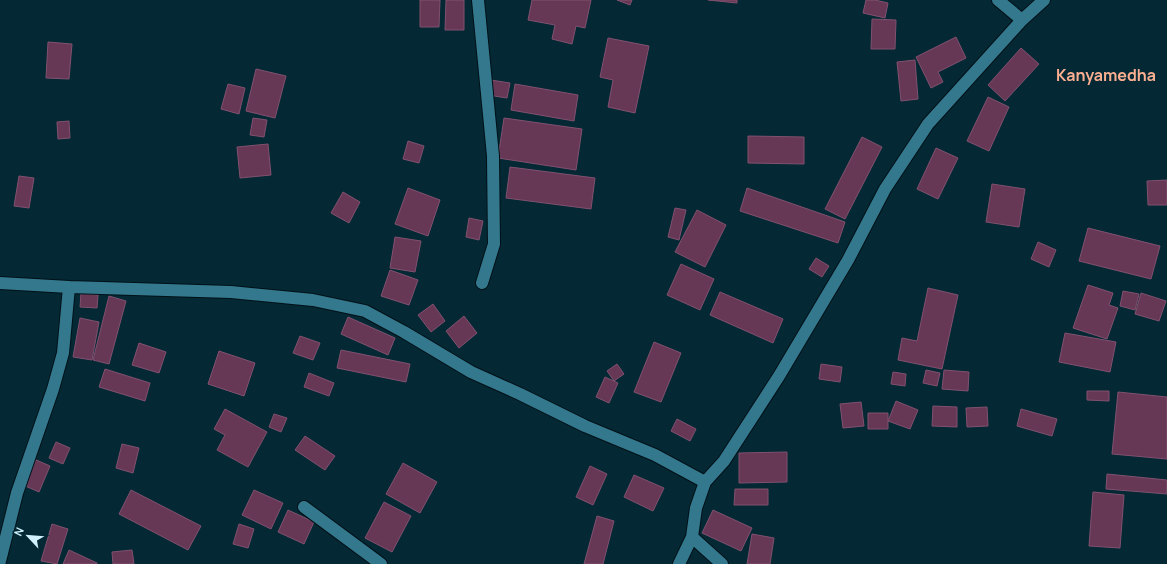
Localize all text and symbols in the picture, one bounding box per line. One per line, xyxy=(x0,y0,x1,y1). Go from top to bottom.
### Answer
district label: Kanyamedha xyxy=(1056,64,1156,86)
north arrow xyxy=(8,516,48,556)
text: N xyxy=(10,524,27,538)

